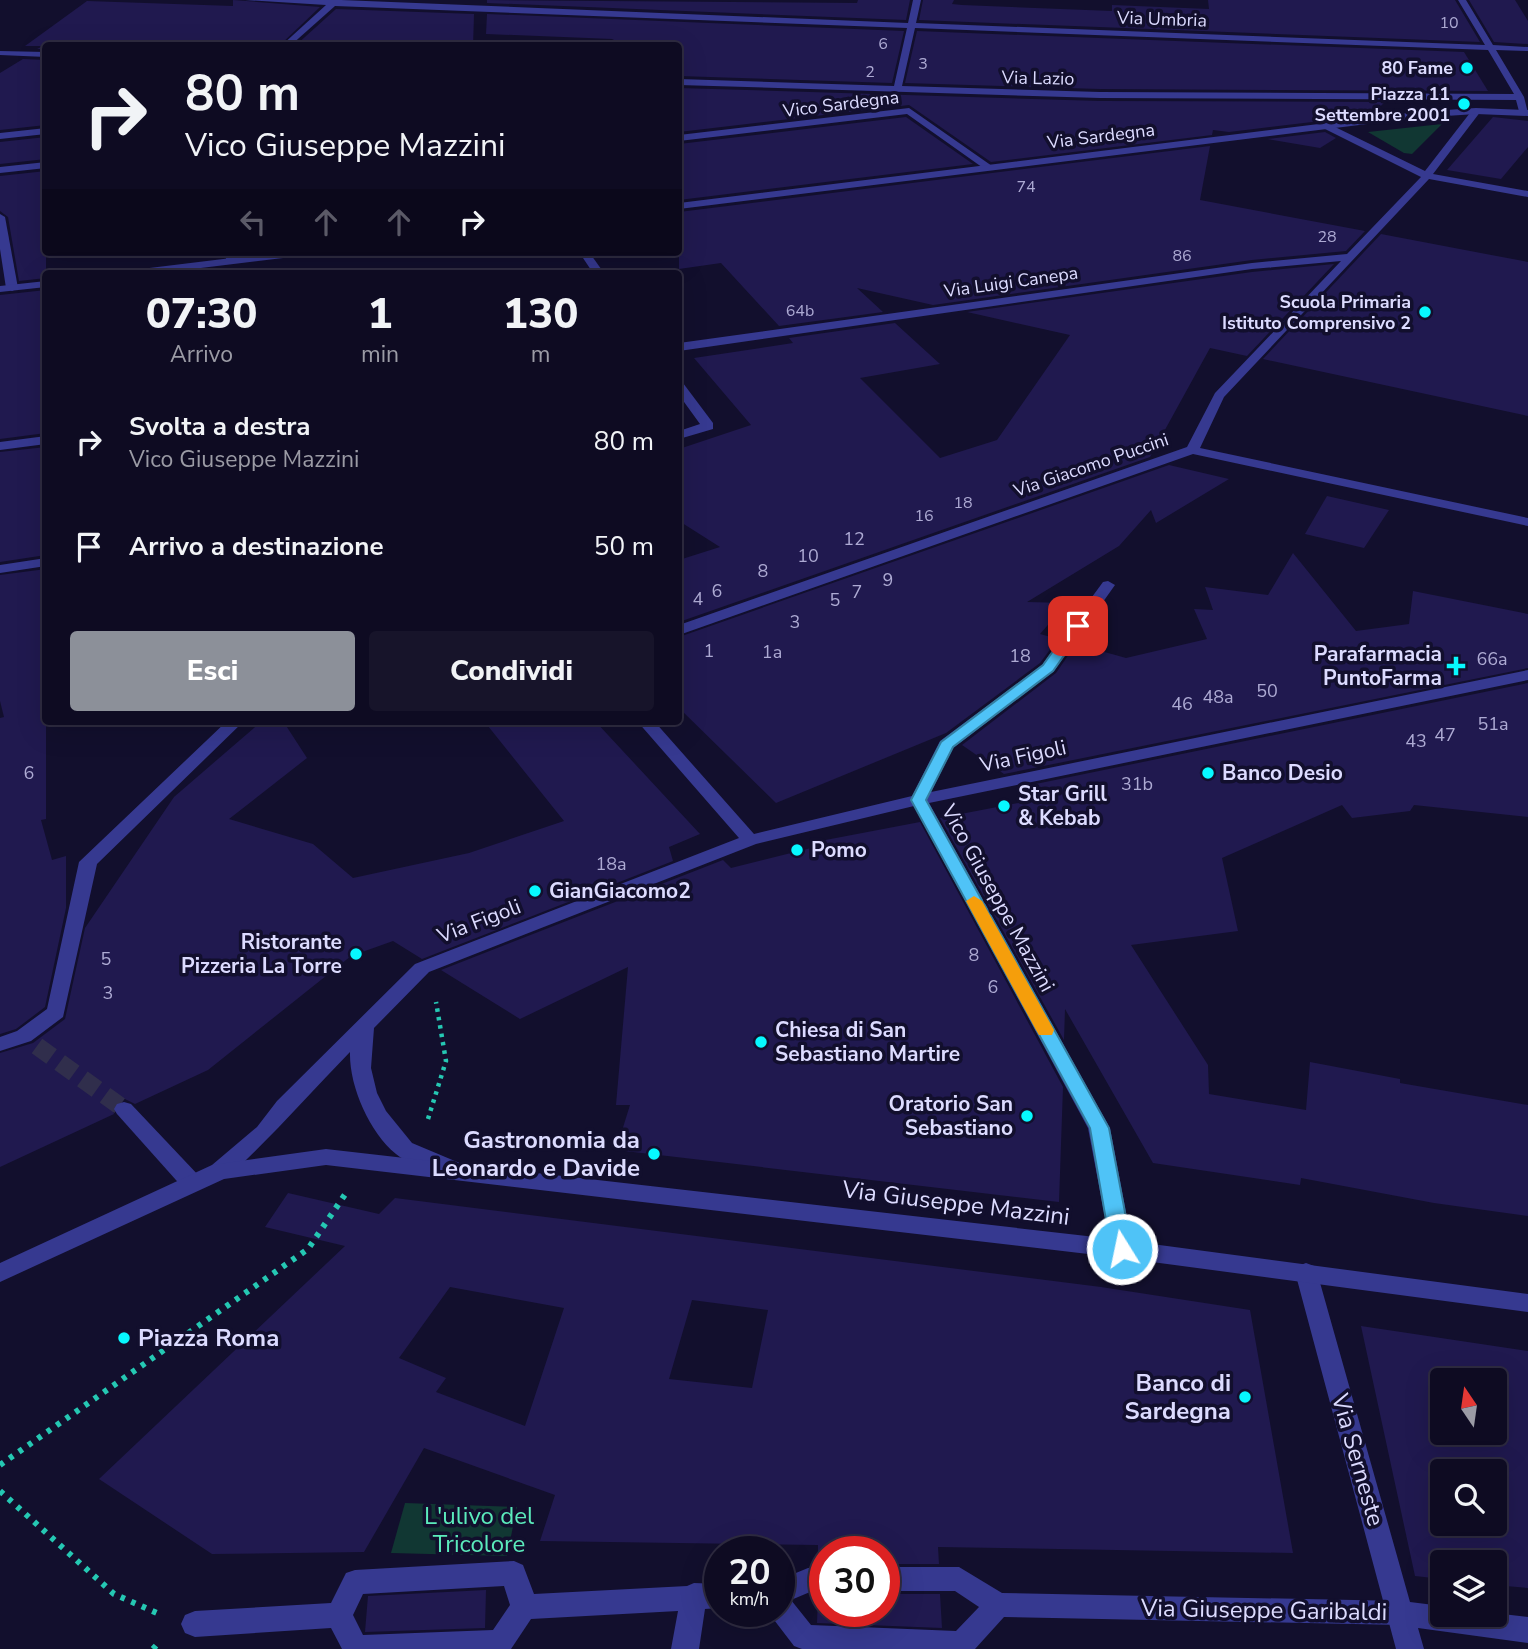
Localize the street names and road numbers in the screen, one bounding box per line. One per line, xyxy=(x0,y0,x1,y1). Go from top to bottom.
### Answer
street label: Via Umbria xyxy=(1116,5,1207,33)
street label: Via Lazio xyxy=(1001,65,1074,91)
street label: Vico Sardegna xyxy=(781,85,900,123)
street label: Via Sardegna xyxy=(1045,118,1156,155)
street label: Via Luigi Canepa xyxy=(941,261,1080,303)
street label: Via Giacomo Puccini xyxy=(1009,427,1172,503)
street label: Via Figoli xyxy=(976,733,1069,779)
street label: Vico Giuseppe Mazzini xyxy=(934,798,1061,997)
street label: Via Figoli xyxy=(432,892,525,950)
street label: Via Giuseppe Mazzini xyxy=(839,1173,1072,1233)
street label: Via Serneste xyxy=(1324,1389,1392,1530)
street label: Via Giuseppe Garibaldi xyxy=(1140,1592,1387,1628)

